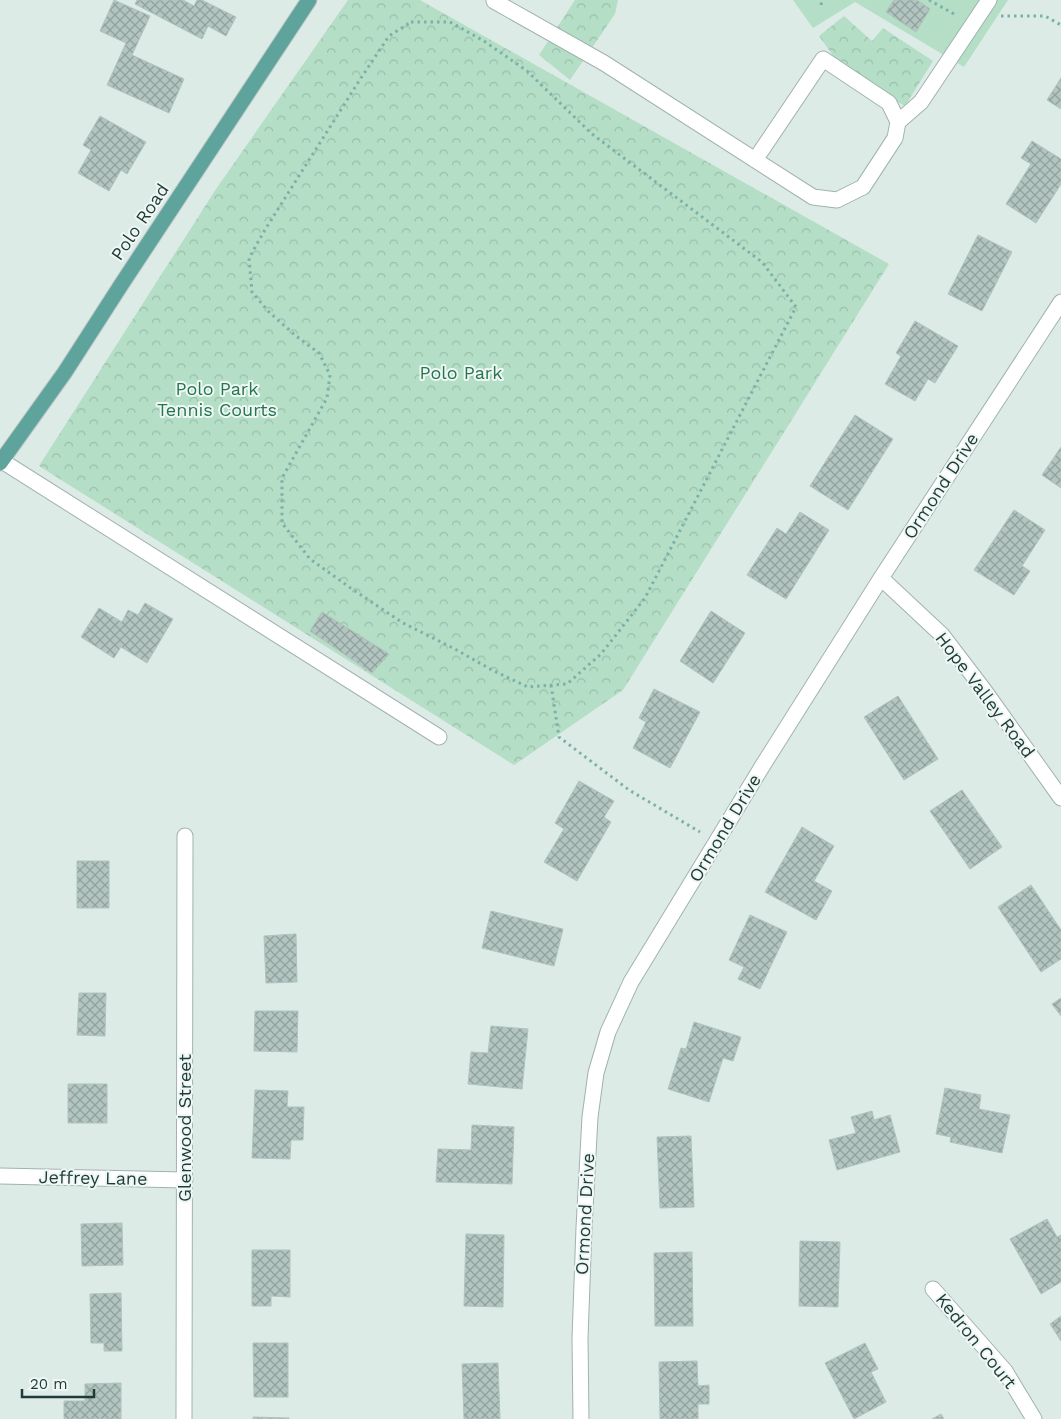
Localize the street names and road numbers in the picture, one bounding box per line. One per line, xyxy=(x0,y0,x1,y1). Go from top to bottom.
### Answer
street label: Polo Road xyxy=(106,179,173,264)
street label: Ormond Drive xyxy=(899,429,983,543)
street label: Hope Valley Road xyxy=(931,628,1039,762)
street label: Ormond Drive xyxy=(684,770,765,885)
street label: Glenwood Street xyxy=(174,1054,195,1202)
street label: Ormond Drive xyxy=(571,1153,598,1275)
street label: Jeffrey Lane xyxy=(38,1166,148,1189)
street label: Kedron Court xyxy=(932,1289,1021,1393)

